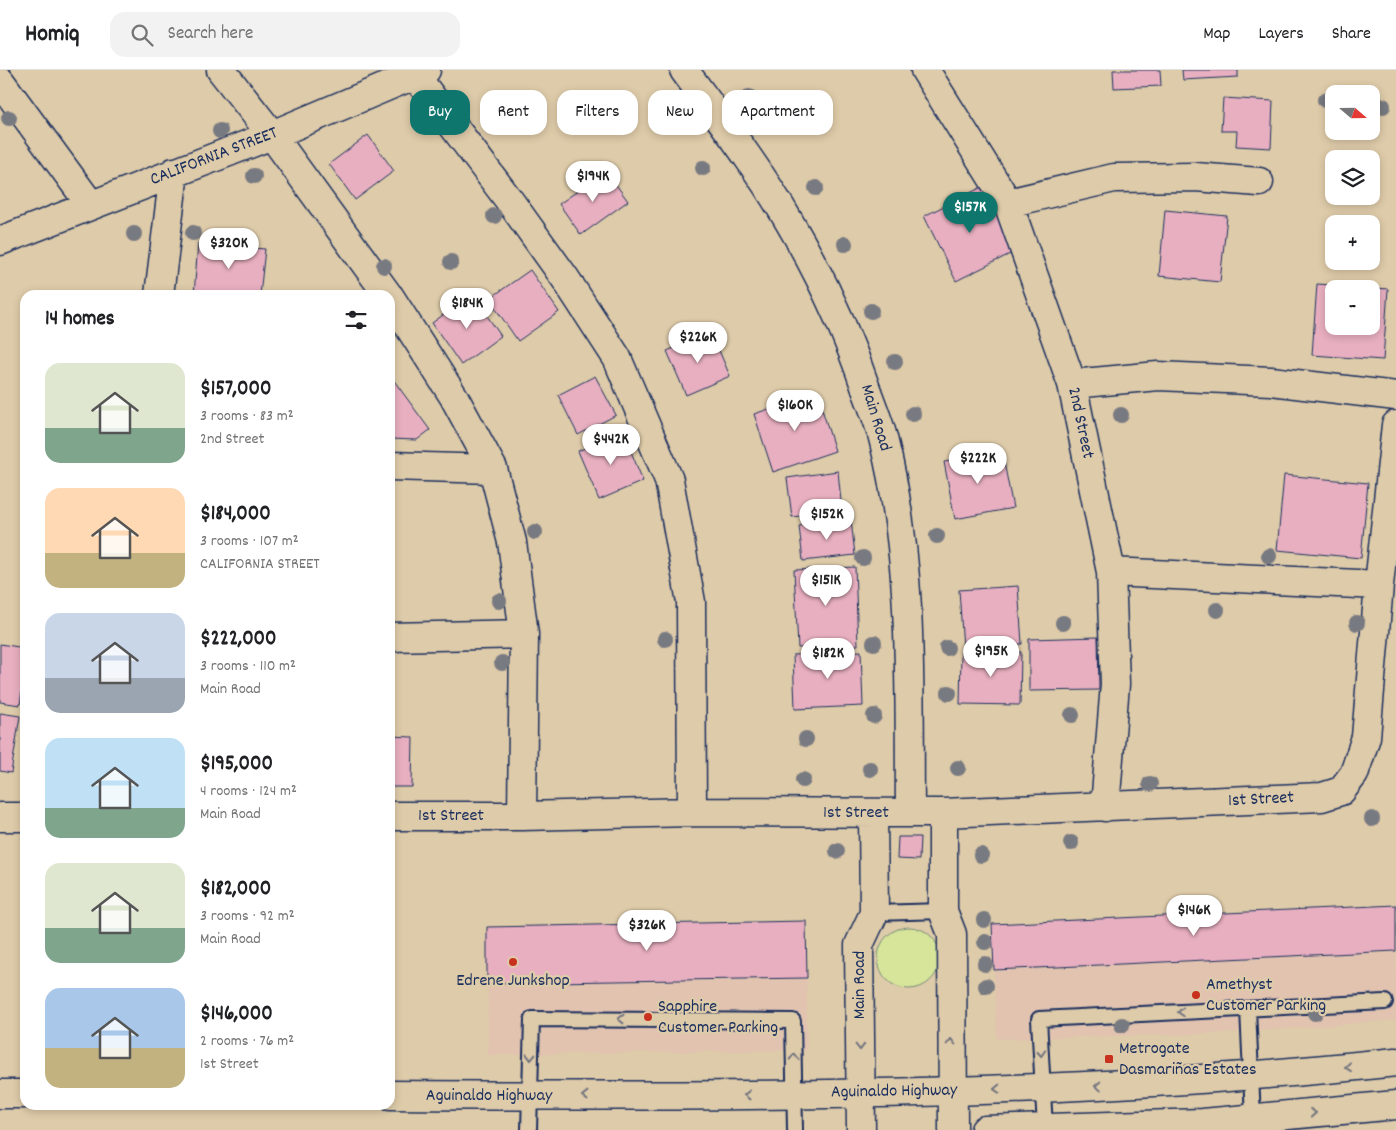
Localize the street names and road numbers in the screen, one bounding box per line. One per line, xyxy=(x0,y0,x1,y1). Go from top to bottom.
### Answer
street label: CALIFORNIA STREET xyxy=(147,121,281,193)
street label: Main Road xyxy=(853,382,897,454)
street label: 2nd Street xyxy=(1060,385,1100,461)
street label: 1st Street xyxy=(1227,786,1295,814)
street label: 1st Street xyxy=(823,801,889,826)
street label: 1st Street xyxy=(418,804,484,829)
street label: Main Road xyxy=(848,951,873,1019)
street label: Aguinaldo Highway xyxy=(831,1078,958,1106)
street label: Aguinaldo Highway xyxy=(426,1084,553,1109)

